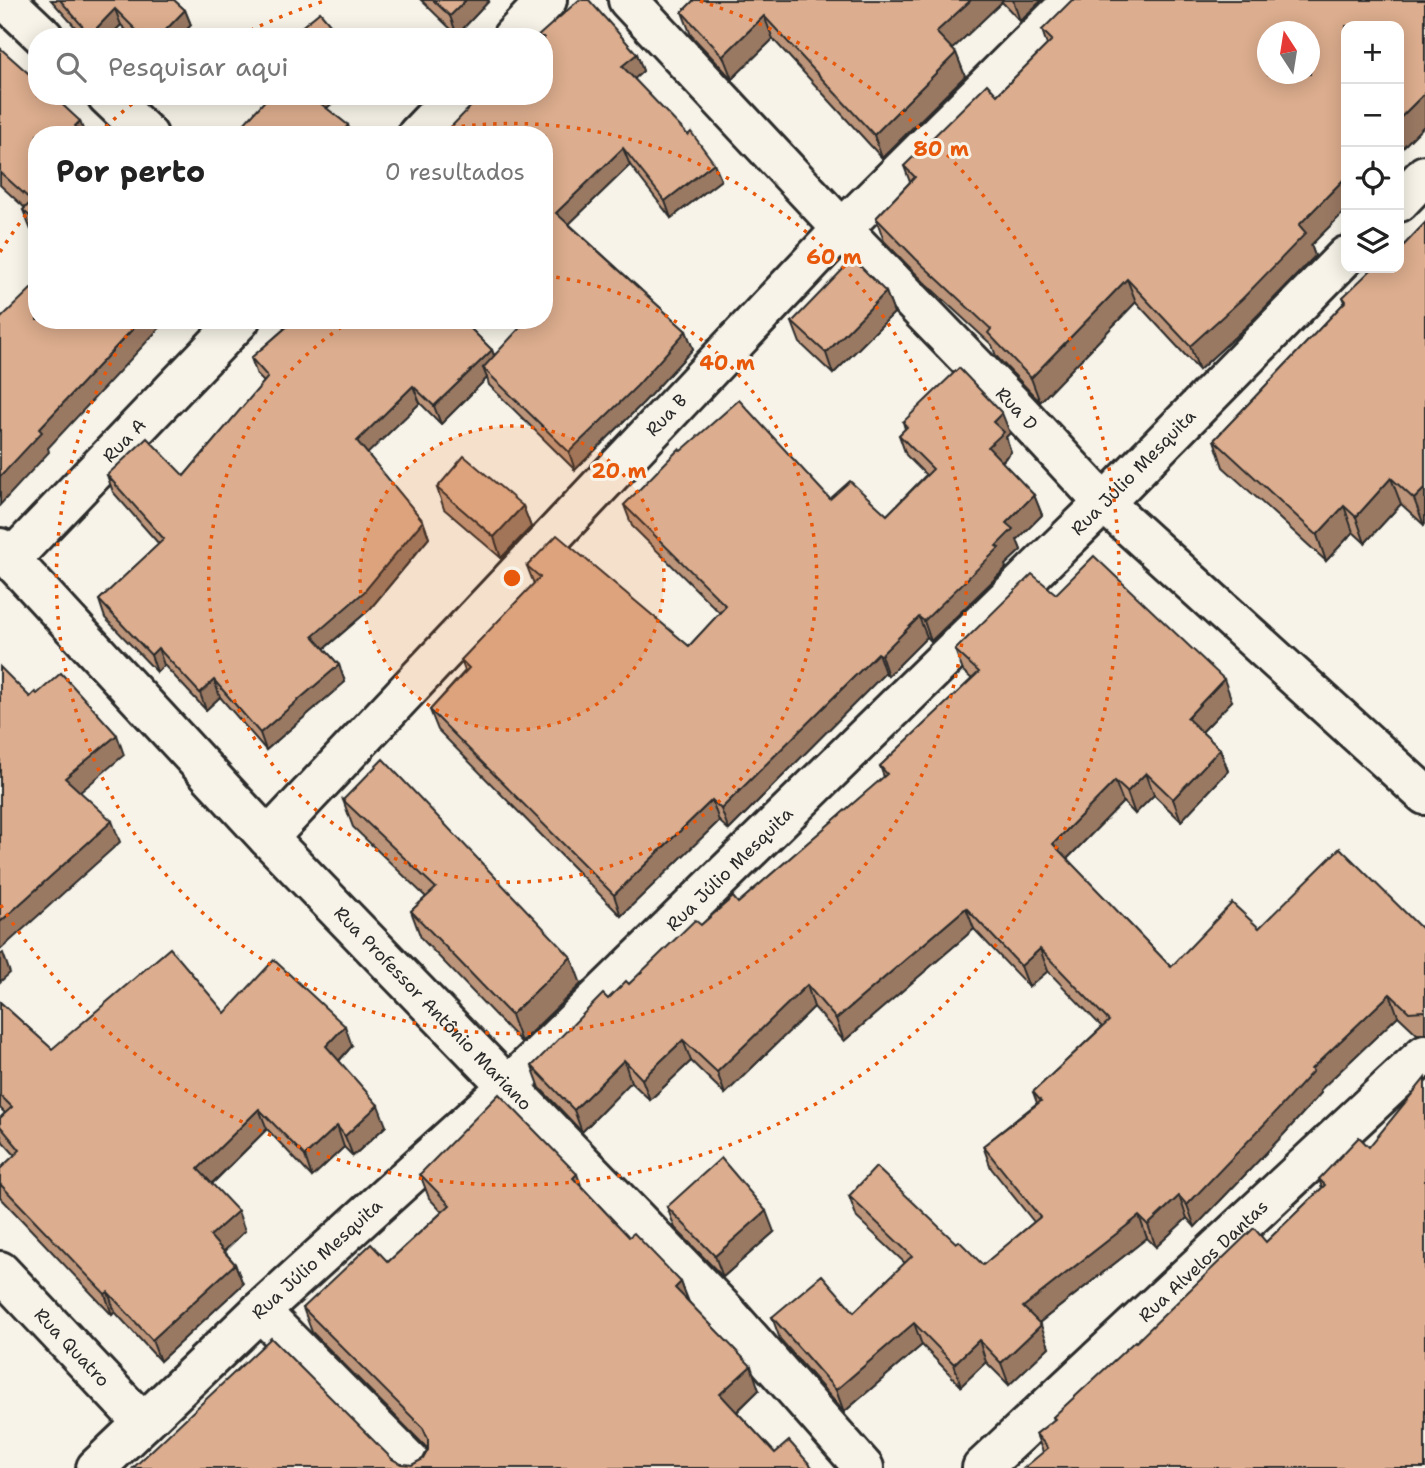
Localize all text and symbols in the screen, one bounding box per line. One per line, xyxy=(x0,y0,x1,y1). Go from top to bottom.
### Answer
north arrow xyxy=(1257,21,1320,84)
map controls xyxy=(1341,21,1404,273)
button: + xyxy=(1341,21,1404,84)
search box xyxy=(28,28,553,105)
icon: search xyxy=(52,48,90,86)
text: Pesquisar aqui xyxy=(108,49,289,84)
button: − xyxy=(1341,84,1404,147)
text: 80 m xyxy=(913,135,969,163)
button: locate xyxy=(1341,147,1404,210)
text: Por perto xyxy=(56,151,205,192)
text: 0 resultados xyxy=(385,157,525,187)
button: layers xyxy=(1341,210,1404,273)
text: 60 m xyxy=(806,243,862,271)
text: 40 m xyxy=(699,349,755,377)
street label: Rua D xyxy=(990,382,1043,436)
street label: Rua B xyxy=(641,389,692,442)
street label: Rua Júlio Mesquita xyxy=(1066,404,1201,541)
street label: Rua A xyxy=(98,413,151,468)
text: 20 m xyxy=(591,457,647,485)
centre of rings xyxy=(500,566,524,590)
street label: Rua Júlio Mesquita xyxy=(661,802,798,936)
street label: Rua Professor Antônio Mariano xyxy=(329,901,537,1116)
street label: Rua Júlio Mesquita xyxy=(247,1194,387,1325)
street label: Rua Alvelos Dantas xyxy=(1133,1195,1273,1328)
street label: Rua Quatro xyxy=(29,1303,115,1392)

